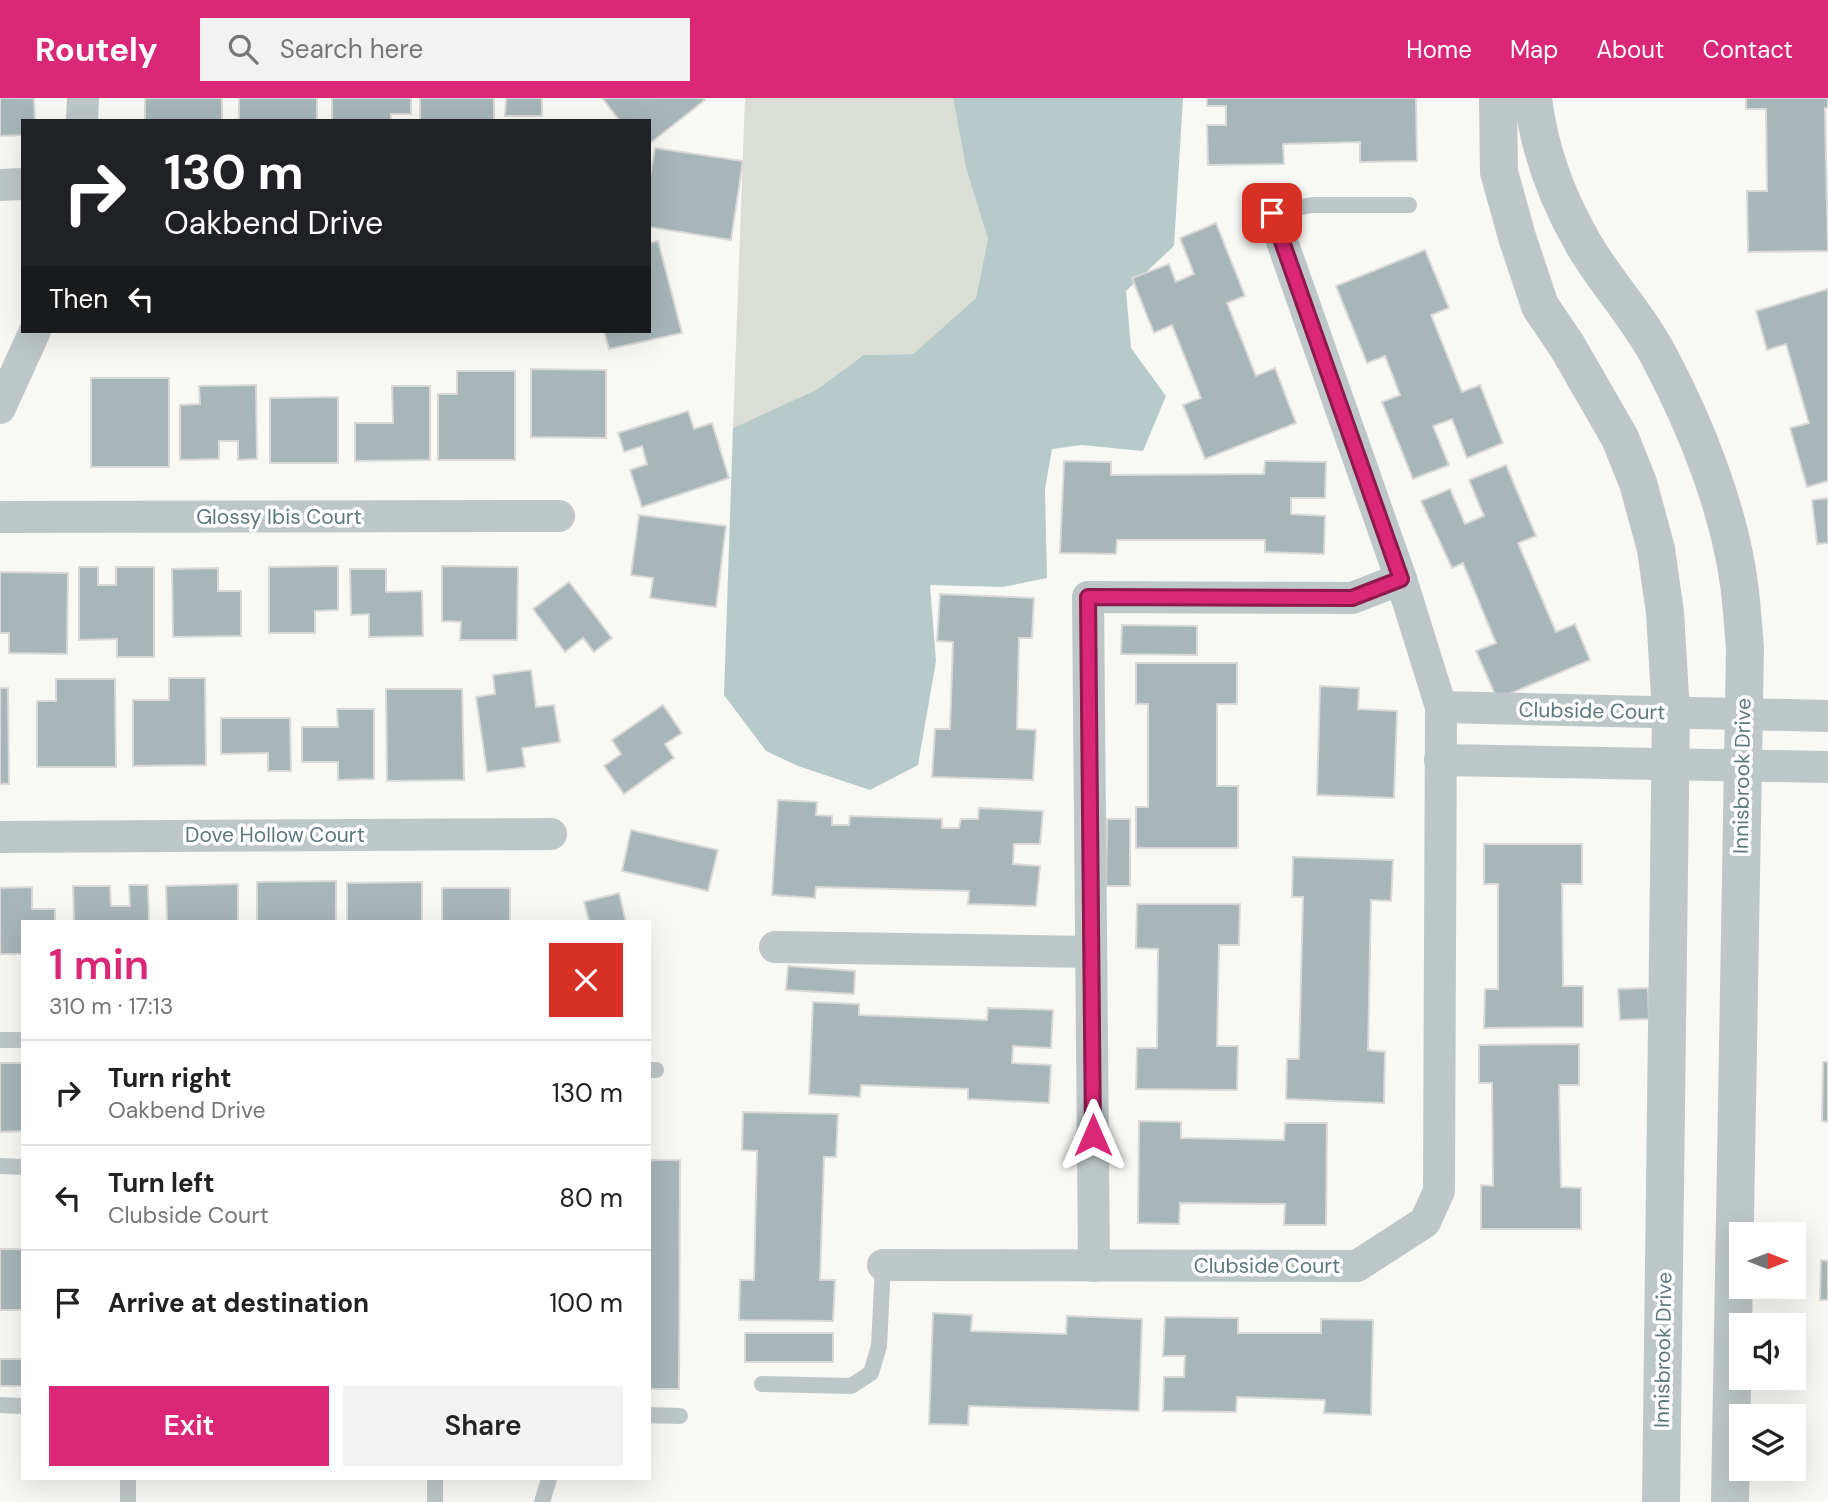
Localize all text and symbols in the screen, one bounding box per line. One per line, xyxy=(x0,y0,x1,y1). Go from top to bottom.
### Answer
search box xyxy=(200,18,690,81)
text: Routely xyxy=(35,28,158,71)
icon: search xyxy=(224,30,262,68)
text: Search here xyxy=(280,32,423,66)
text: Home xyxy=(1406,34,1472,65)
text: Map xyxy=(1510,34,1558,65)
text: About xyxy=(1596,34,1665,65)
text: Contact xyxy=(1703,34,1793,65)
text: 130 m xyxy=(164,140,304,204)
icon: right xyxy=(49,147,140,238)
pin xyxy=(1242,183,1302,243)
icon: arrive xyxy=(1253,194,1291,232)
text: Oakbend Drive xyxy=(164,202,383,244)
icon: left xyxy=(122,280,160,318)
text: Then xyxy=(49,282,108,316)
street label: Glossy Ibis Court xyxy=(196,503,362,531)
street label: Clubside Court xyxy=(1518,696,1666,726)
street label: Innisbrook Drive xyxy=(1727,698,1757,854)
street label: Dove Hollow Court xyxy=(185,821,365,849)
text: 1 min xyxy=(49,937,149,992)
button: close xyxy=(549,943,623,1017)
text: 310 m · 17:13 xyxy=(49,991,173,1021)
text: Turn right xyxy=(108,1061,232,1095)
icon: right xyxy=(49,1074,87,1112)
text: 130 m xyxy=(552,1076,623,1110)
text: Oakbend Drive xyxy=(108,1095,266,1125)
position arrow xyxy=(1056,1098,1130,1172)
text: Turn left xyxy=(108,1166,215,1200)
icon: left xyxy=(49,1179,87,1217)
text: 80 m xyxy=(559,1181,623,1215)
text: Clubside Court xyxy=(108,1200,269,1230)
north arrow xyxy=(1729,1222,1806,1298)
map controls xyxy=(1729,1222,1806,1481)
street label: Clubside Court xyxy=(1194,1252,1340,1280)
street label: Innisbrook Drive xyxy=(1648,1272,1678,1428)
icon: arrive xyxy=(49,1284,87,1322)
text: Arrive at destination xyxy=(108,1286,369,1320)
text: 100 m xyxy=(549,1286,623,1320)
button: sound xyxy=(1729,1313,1806,1390)
button: Exit xyxy=(49,1386,329,1466)
button: Share xyxy=(343,1386,623,1466)
button: layers xyxy=(1729,1404,1806,1481)

